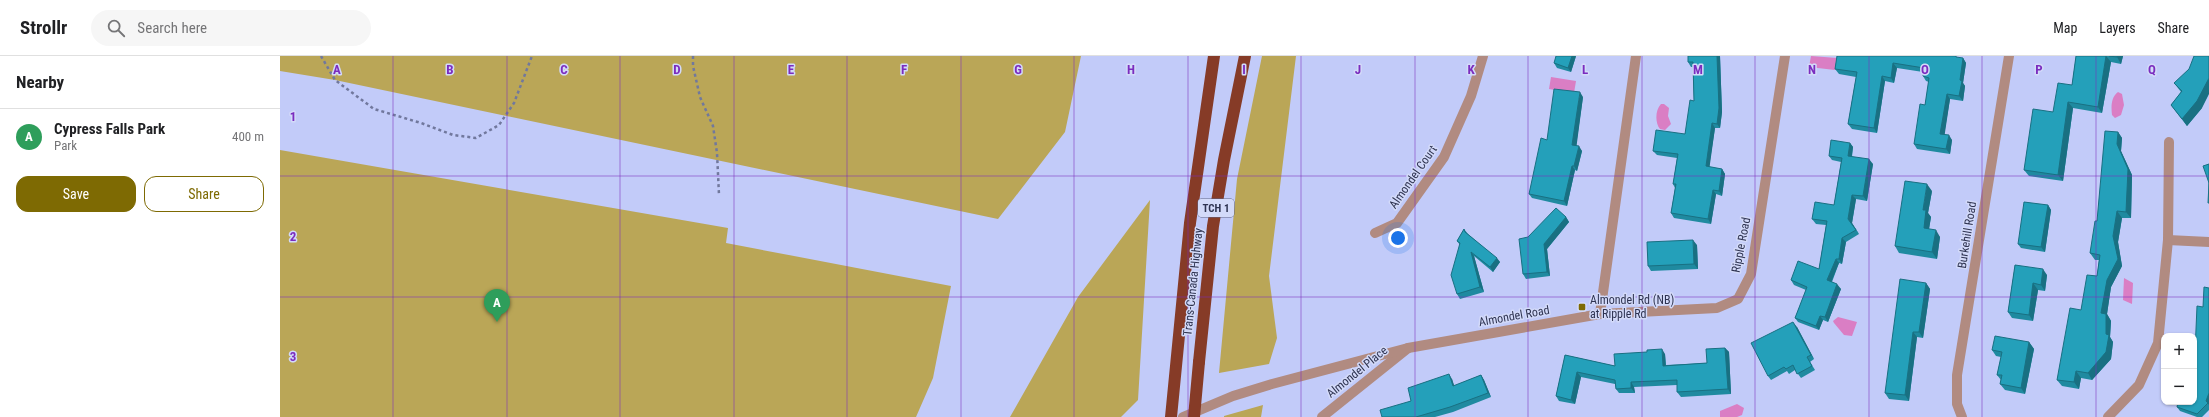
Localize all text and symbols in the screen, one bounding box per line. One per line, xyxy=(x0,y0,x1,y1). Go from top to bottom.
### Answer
search box xyxy=(91,10,371,46)
text: Strollr xyxy=(20,16,67,39)
icon: search xyxy=(105,17,127,39)
text: Search here xyxy=(137,19,207,37)
text: Map xyxy=(2053,20,2077,36)
text: Layers xyxy=(2099,20,2136,36)
text: Share xyxy=(2158,20,2189,36)
text: A xyxy=(333,62,341,77)
text: B xyxy=(446,62,454,77)
text: C xyxy=(560,62,568,77)
text: D xyxy=(673,62,681,77)
text: E xyxy=(788,62,795,77)
text: F xyxy=(901,62,907,77)
text: G xyxy=(1014,62,1022,77)
text: H xyxy=(1127,62,1135,77)
text: I xyxy=(1242,62,1246,77)
text: J xyxy=(1355,62,1361,77)
text: K xyxy=(1467,62,1475,77)
text: L xyxy=(1582,62,1588,77)
text: M xyxy=(1693,62,1703,77)
text: N xyxy=(1808,62,1816,77)
text: O xyxy=(1921,62,1929,77)
text: P xyxy=(2035,62,2043,77)
text: Q xyxy=(2148,62,2156,77)
text: Nearby xyxy=(16,72,64,92)
text: 1 xyxy=(290,109,296,124)
text: Cypress Falls Park xyxy=(54,120,165,138)
text: A xyxy=(25,129,33,144)
text: 400 m xyxy=(232,129,264,144)
text: Park xyxy=(54,138,77,153)
street label: Almondel Court xyxy=(1386,142,1440,211)
button: Save xyxy=(16,176,136,212)
button: Share xyxy=(144,176,264,212)
road number: TCH 1 xyxy=(1198,199,1234,217)
street label: Burkehill Road xyxy=(1955,200,1979,270)
street label: Ripple Road xyxy=(1729,216,1753,274)
street label: Trans-Canada Highway xyxy=(1180,227,1206,337)
your location xyxy=(1388,228,1408,248)
text: 2 xyxy=(290,229,297,244)
pin: A xyxy=(484,289,510,322)
place label: Almondel Rd (NB) at Ripple Rd xyxy=(1590,293,1674,321)
marker: Almondel Rd (NB) at Ripple Rd xyxy=(1577,302,1587,312)
street label: Almondel Road xyxy=(1477,303,1551,329)
map controls xyxy=(2161,333,2197,405)
button: + xyxy=(2161,333,2197,369)
street label: Almondel Place xyxy=(1324,343,1390,401)
text: 3 xyxy=(290,349,296,364)
button: − xyxy=(2161,369,2197,405)

